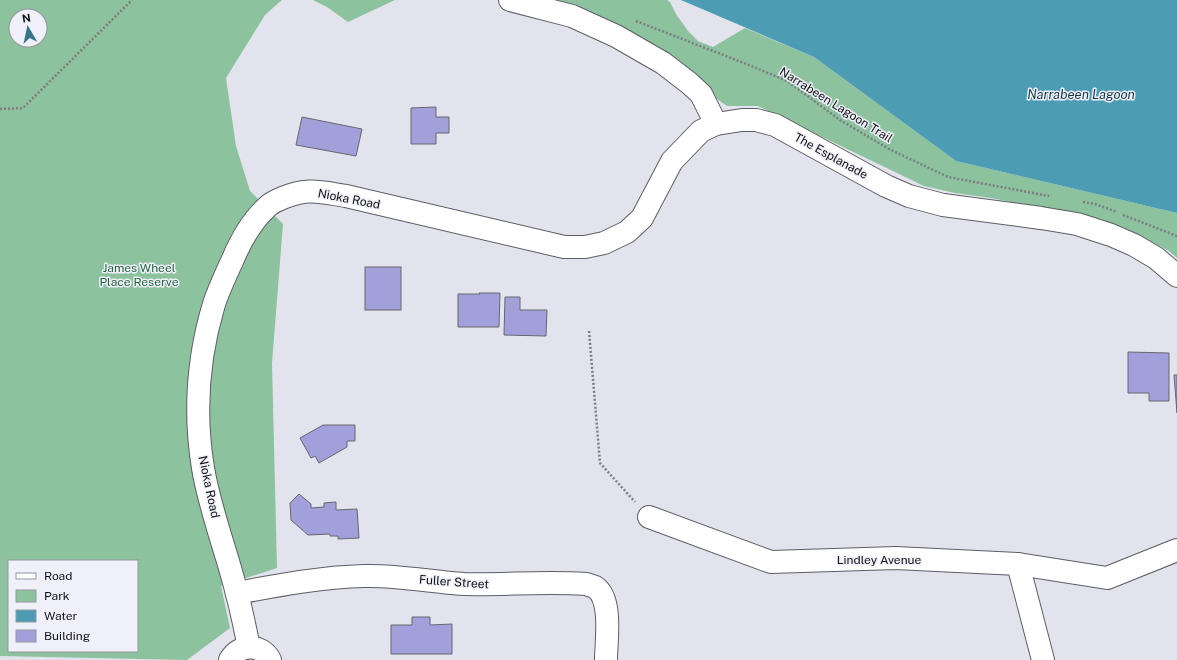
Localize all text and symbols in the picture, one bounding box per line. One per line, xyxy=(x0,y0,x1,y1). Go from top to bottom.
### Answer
north arrow xyxy=(8,8,48,48)
text: N xyxy=(21,12,32,25)
street label: Narrabeen Lagoon Trail xyxy=(777,64,895,146)
water label: Narrabeen Lagoon xyxy=(1027,87,1135,102)
street label: The Esplanade xyxy=(792,130,870,182)
street label: Nioka Road xyxy=(317,186,381,212)
park label: James Wheel Place Reserve xyxy=(99,261,179,289)
street label: Nioka Road xyxy=(196,455,222,519)
street label: Lindley Avenue xyxy=(837,553,922,567)
legend xyxy=(8,560,138,652)
text: Road xyxy=(44,569,72,583)
street label: Fuller Street xyxy=(418,573,490,591)
text: Park xyxy=(44,589,70,603)
text: Water xyxy=(44,609,78,623)
text: Building xyxy=(44,629,90,643)

